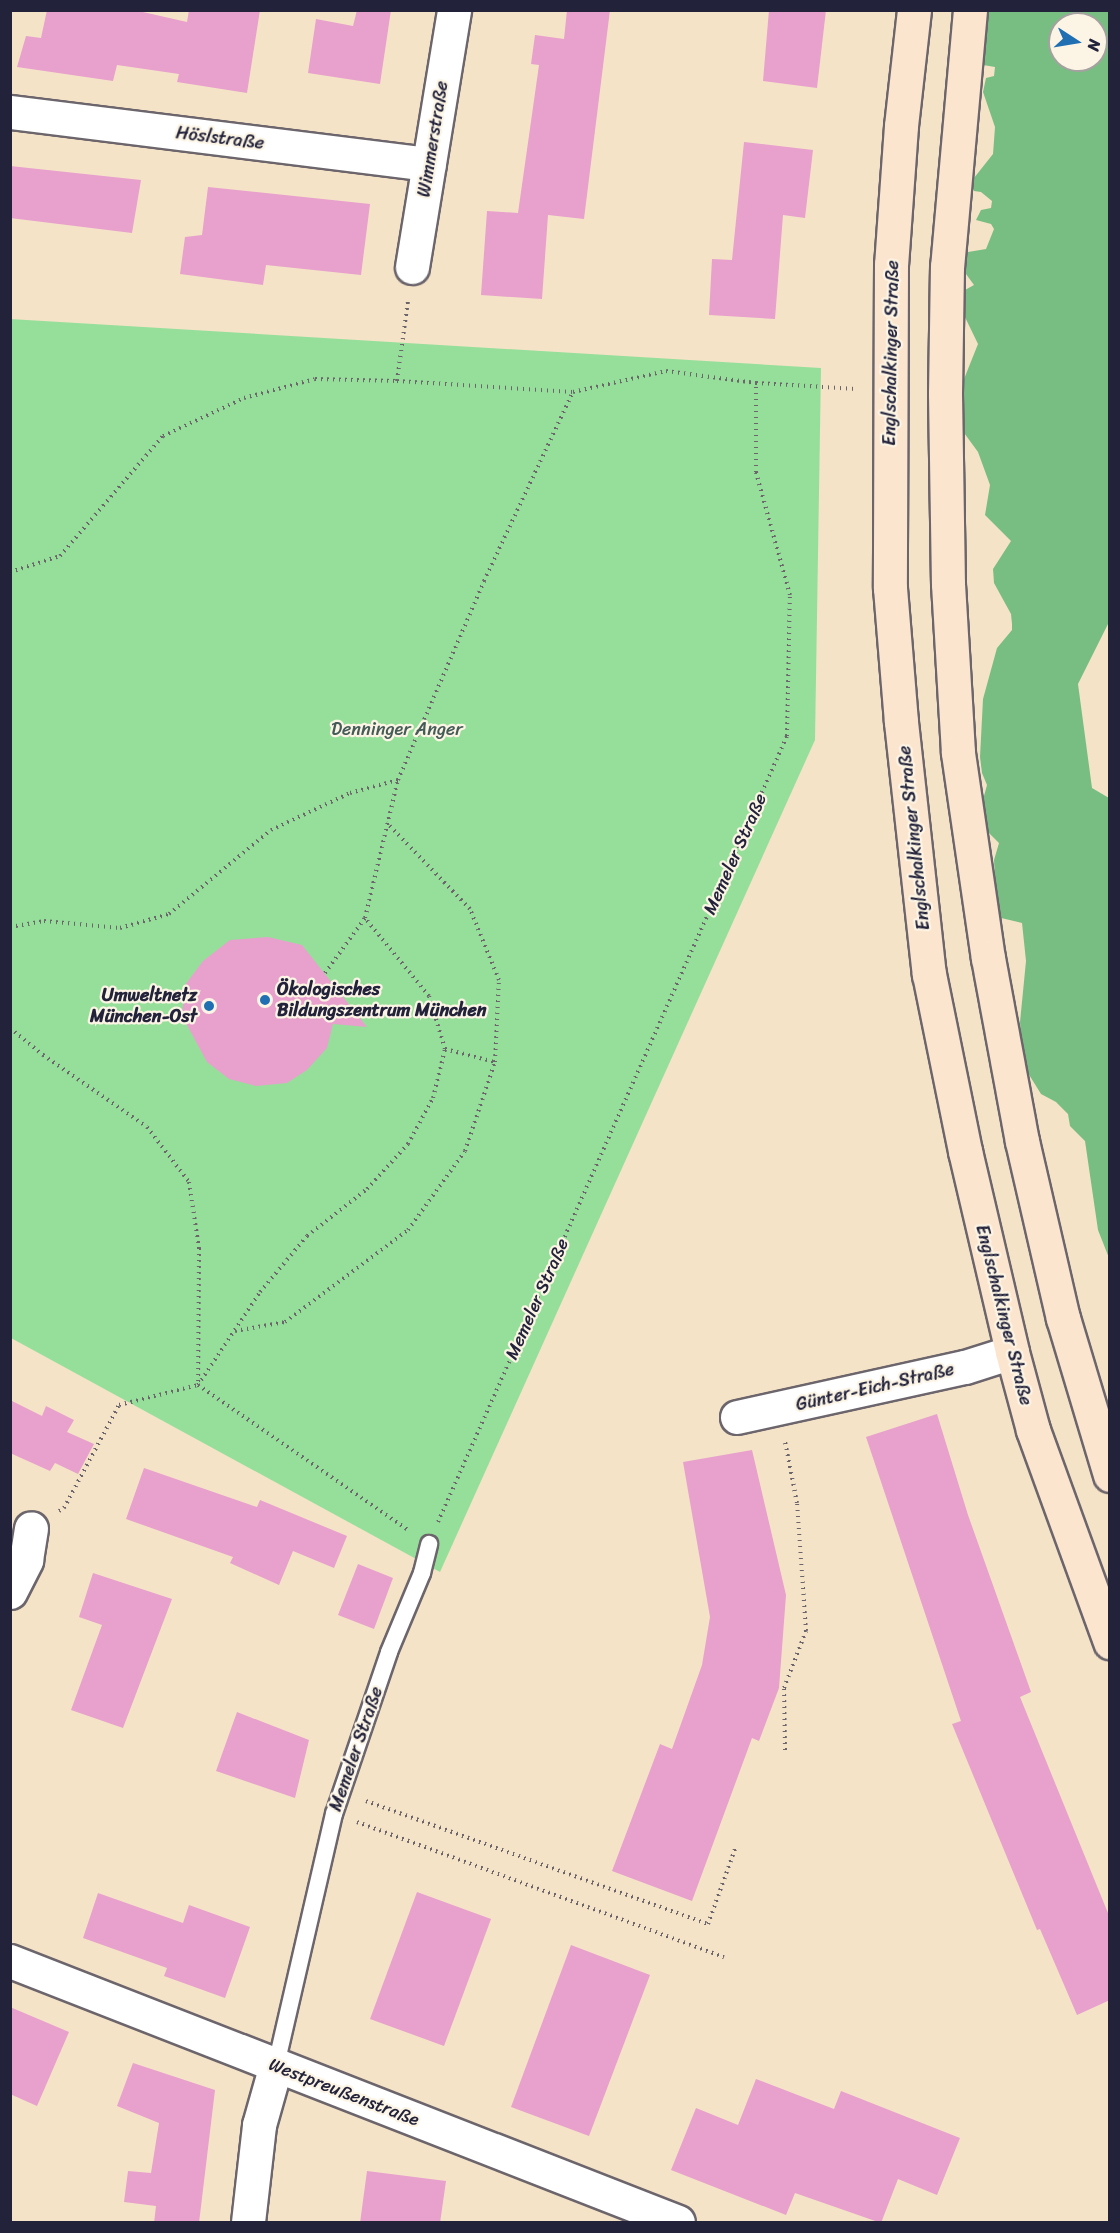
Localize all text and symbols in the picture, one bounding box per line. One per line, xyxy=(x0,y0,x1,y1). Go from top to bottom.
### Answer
north arrow xyxy=(1048,12,1108,72)
text: N xyxy=(1079,37,1109,54)
street label: Wimmerstraße xyxy=(413,79,453,199)
street label: Höslstraße xyxy=(175,122,265,154)
street label: Englschalkinger Straße xyxy=(879,260,903,446)
park label: Denninger Anger xyxy=(331,718,463,740)
street label: Englschalkinger Straße xyxy=(894,744,934,932)
street label: Memeler Straße xyxy=(699,790,771,918)
place label: Ökologisches Bildungszentrum München xyxy=(277,979,486,1022)
place label: Umweltnetz München-Ost xyxy=(90,985,197,1028)
marker: Ökologisches Bildungszentrum München xyxy=(258,993,272,1007)
marker: Umweltnetz München-Ost xyxy=(202,999,216,1013)
street label: Englschalkinger Straße xyxy=(971,1222,1037,1408)
street label: Memeler Straße xyxy=(501,1235,573,1363)
street label: Günter-Eich-Straße xyxy=(794,1358,956,1416)
street label: Memeler Straße xyxy=(325,1684,387,1814)
street label: Westpreußenstraße xyxy=(266,2053,422,2131)

